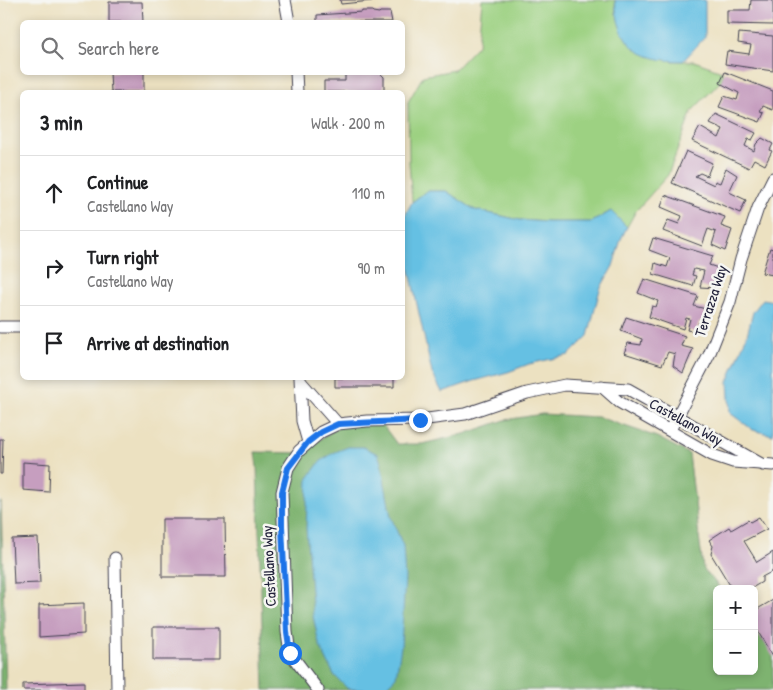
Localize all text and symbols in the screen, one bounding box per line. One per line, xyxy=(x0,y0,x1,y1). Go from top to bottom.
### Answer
search box xyxy=(20,20,405,75)
icon: search xyxy=(38,34,66,62)
text: Search here xyxy=(78,35,159,61)
text: 3 min xyxy=(40,108,83,137)
text: Walk · 200 m xyxy=(311,112,385,134)
text: Continue xyxy=(87,169,148,195)
icon: ahead xyxy=(40,179,68,207)
text: 110 m xyxy=(352,182,385,204)
text: Castellano Way xyxy=(87,195,174,217)
text: Turn right xyxy=(87,244,158,270)
icon: right xyxy=(40,254,68,282)
text: 90 m xyxy=(357,257,385,279)
street label: Terrazza Way xyxy=(689,262,732,339)
text: Castellano Way xyxy=(87,270,174,292)
icon: arrive xyxy=(40,329,68,357)
text: Arrive at destination xyxy=(87,330,229,356)
street label: Castellano Way xyxy=(646,393,727,450)
route end xyxy=(409,409,432,432)
street label: Castellano Way xyxy=(256,525,281,607)
map controls xyxy=(713,585,758,675)
button: + xyxy=(713,585,758,630)
button: − xyxy=(713,630,758,675)
route start xyxy=(279,642,302,665)

